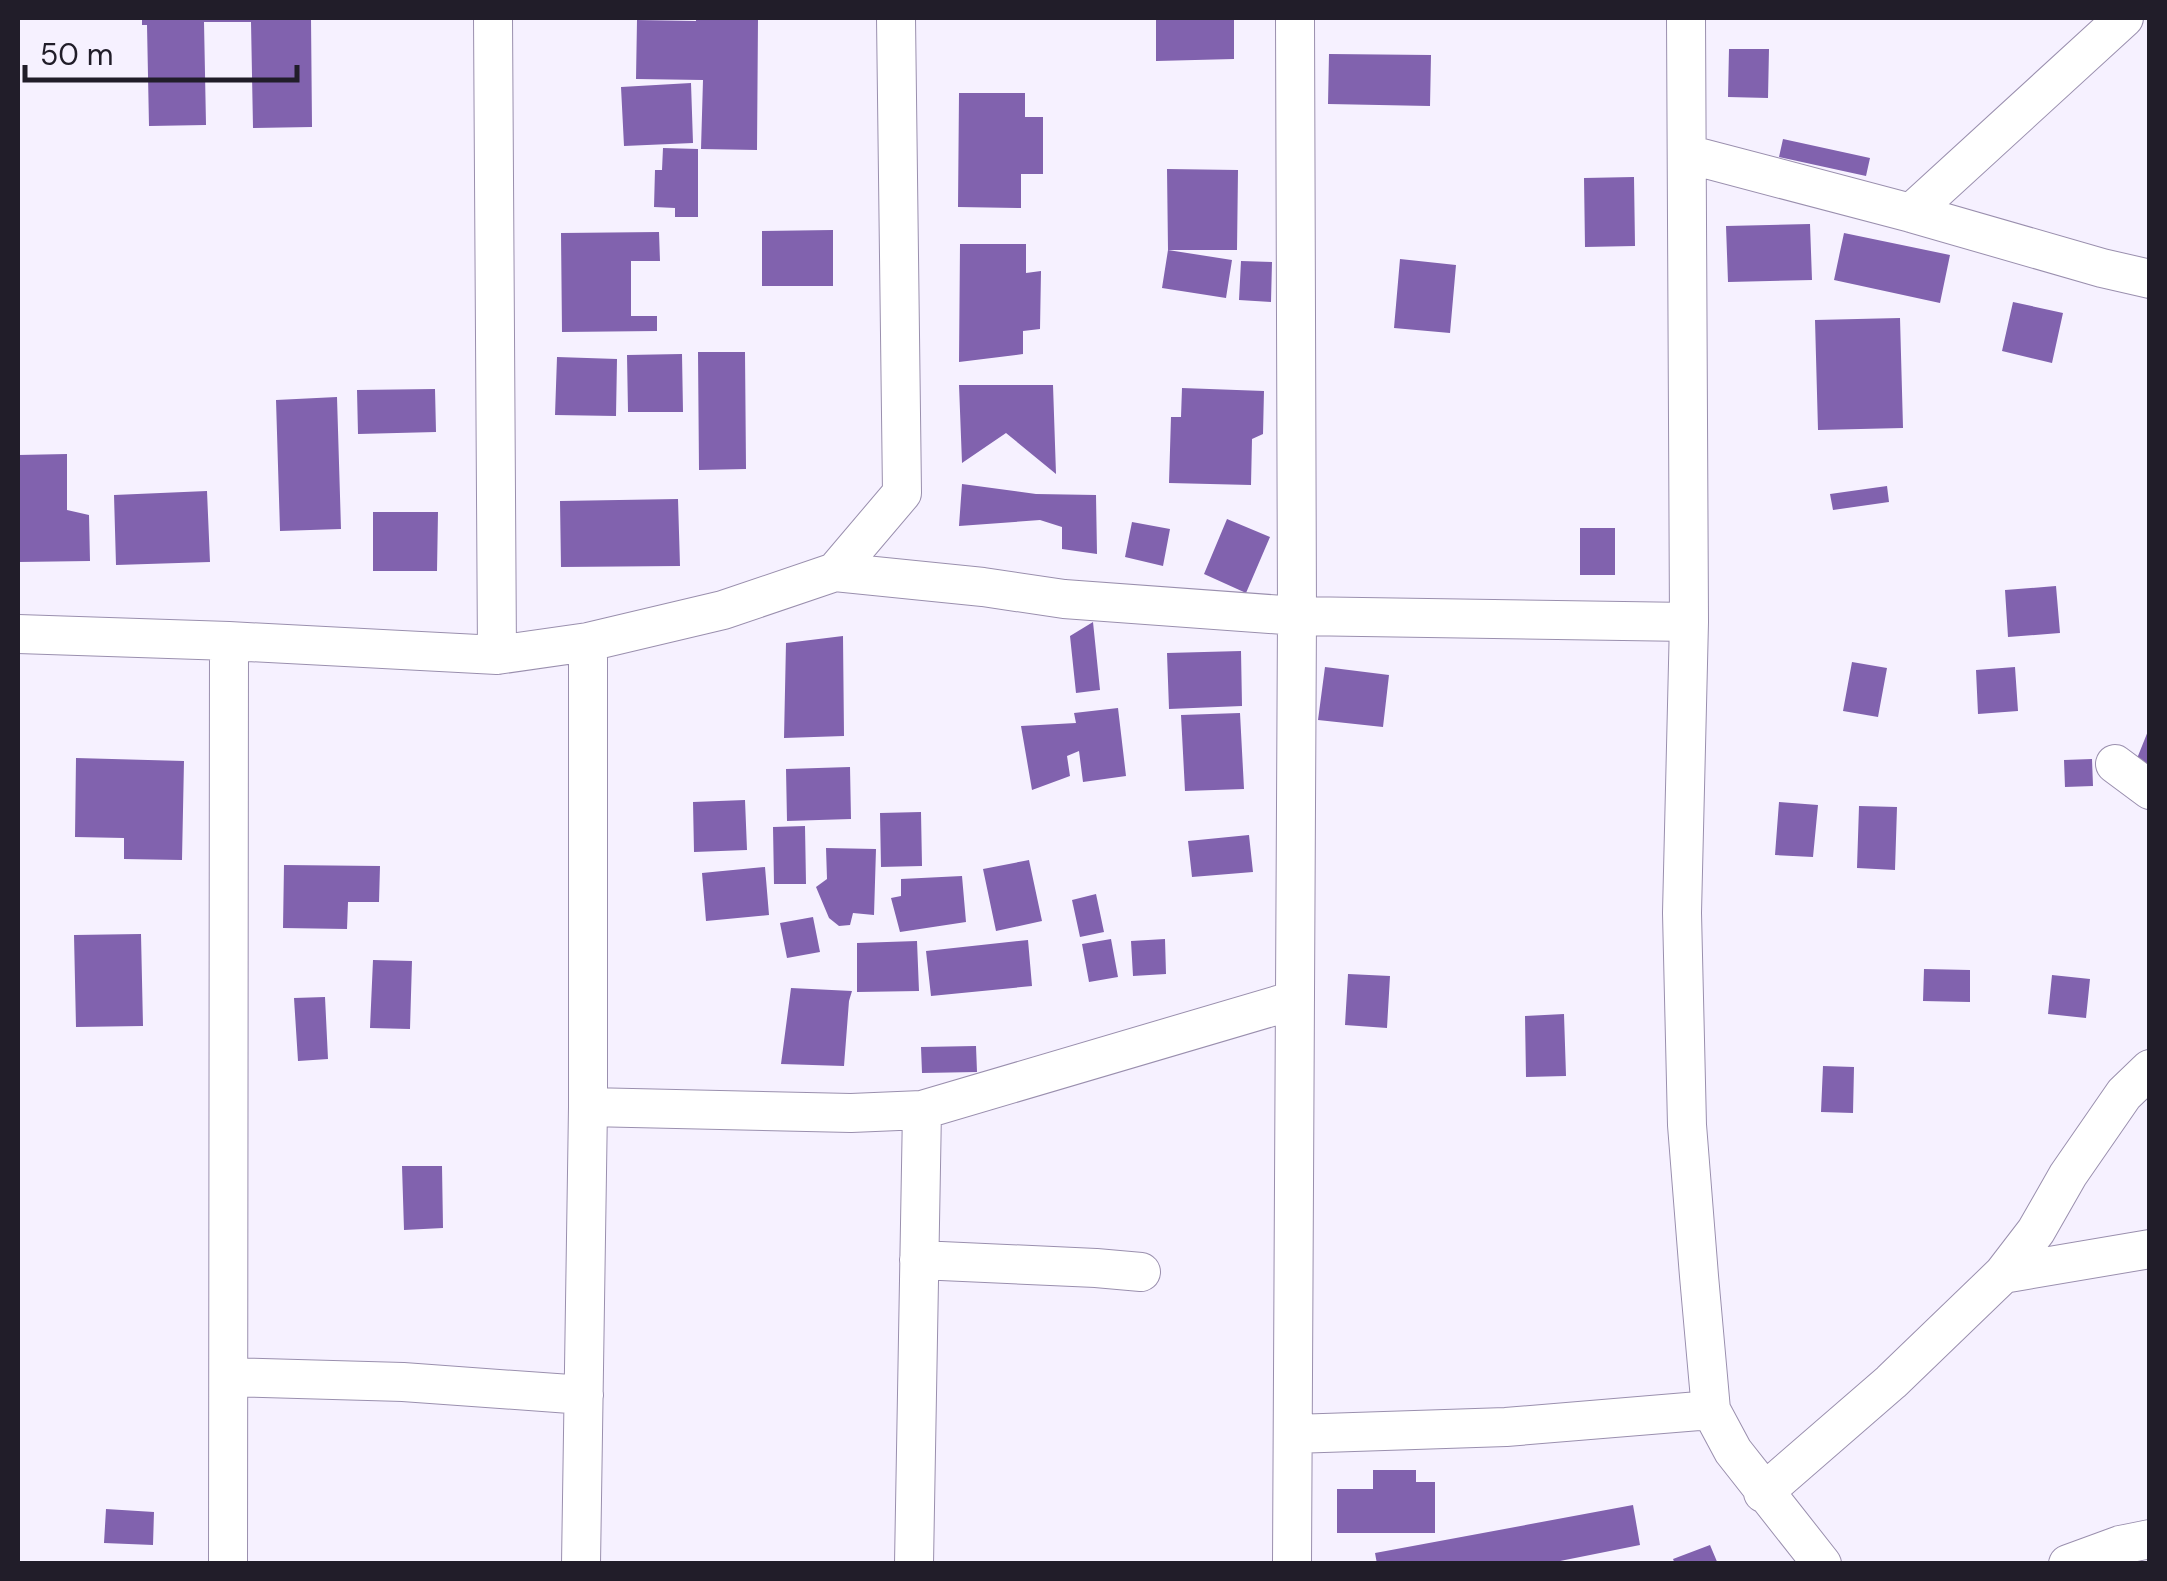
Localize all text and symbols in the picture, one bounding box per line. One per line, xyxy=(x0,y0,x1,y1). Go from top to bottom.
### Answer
scale bar xyxy=(25,20,298,82)
text: 50 m xyxy=(40,35,114,74)

